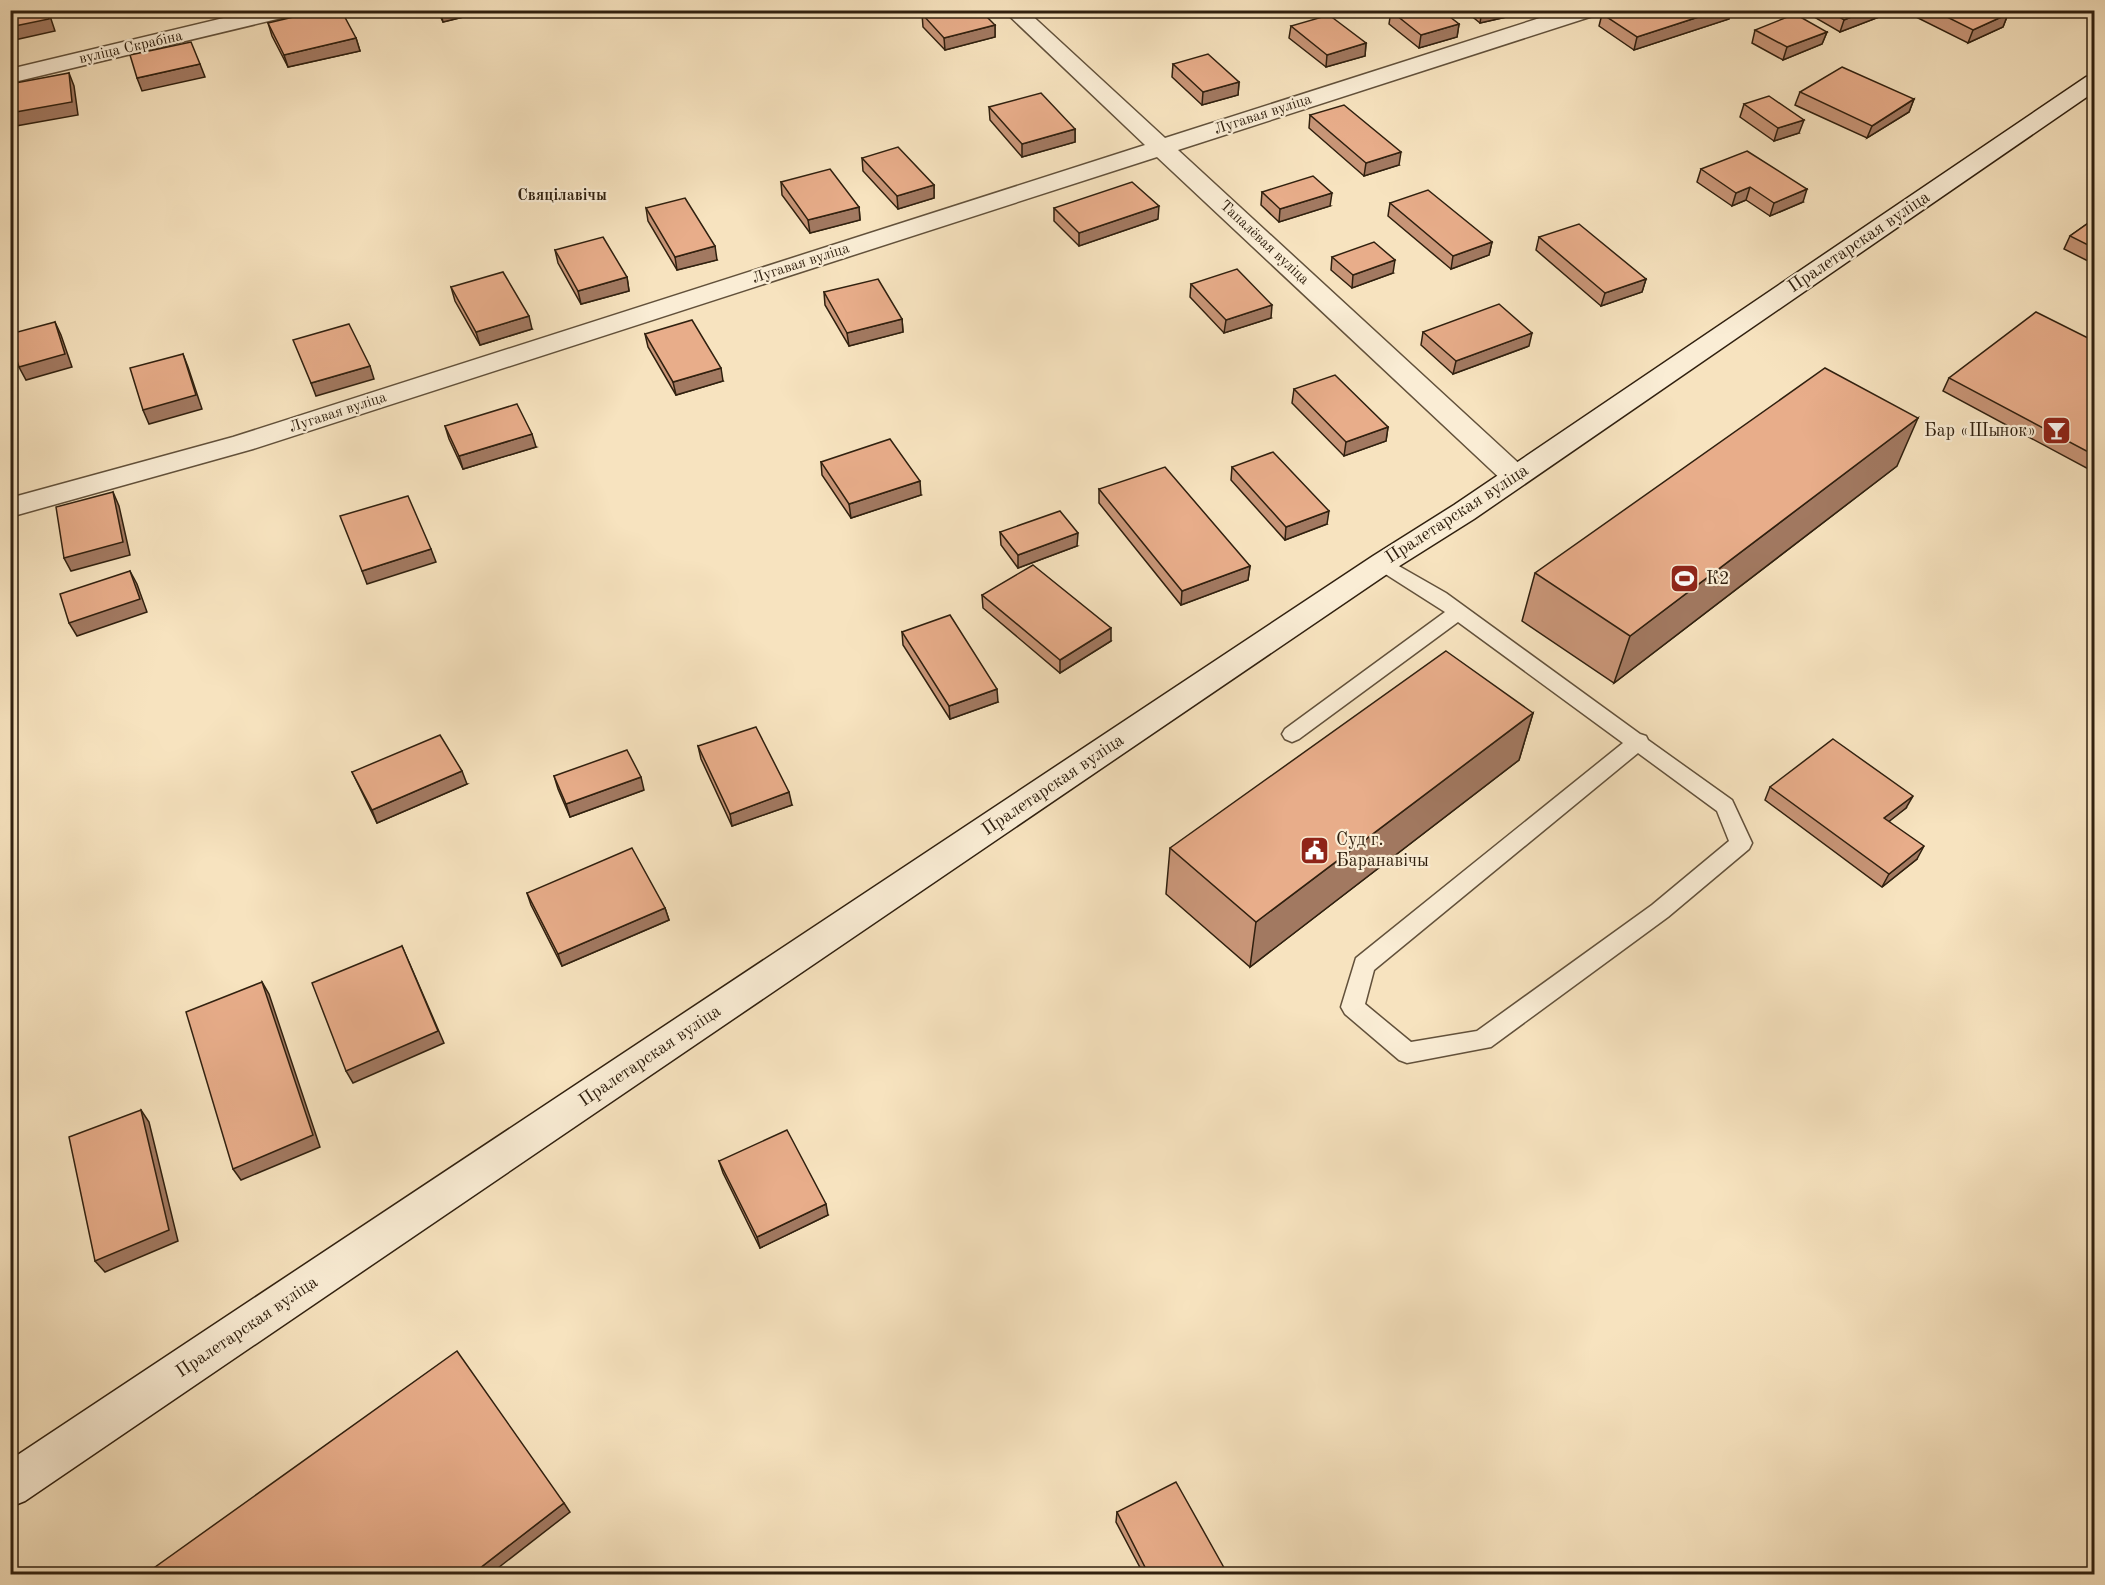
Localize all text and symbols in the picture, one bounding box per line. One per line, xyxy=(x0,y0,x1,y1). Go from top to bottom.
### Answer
street label: вуліца Скрабіна xyxy=(78,29,185,67)
street label: Лугавая вуліца xyxy=(1213,92,1314,138)
district label: Свяцілавічы xyxy=(517,188,607,204)
street label: Пралетарская вуліца xyxy=(1785,188,1933,296)
street label: Тапалёвая вуліца xyxy=(1217,198,1312,288)
street label: Лугавая вуліца xyxy=(751,241,852,287)
street label: Лугавая вуліца xyxy=(288,390,389,436)
bar icon: Бар «Шынок» xyxy=(2041,415,2073,447)
place label: Бар «Шынок» xyxy=(1924,422,2036,440)
street label: Пралетарская вуліца xyxy=(1382,461,1532,567)
sports icon: К2 xyxy=(1669,563,1701,595)
place label: К2 xyxy=(1706,570,1730,588)
street label: Пралетарская вуліца xyxy=(979,731,1127,839)
place label: Суд г. Баранавічы xyxy=(1336,831,1429,870)
public building icon: Суд г. Баранавічы xyxy=(1299,834,1331,866)
street label: Пралетарская вуліца xyxy=(576,1002,724,1110)
street label: Пралетарская вуліца xyxy=(173,1273,321,1381)

